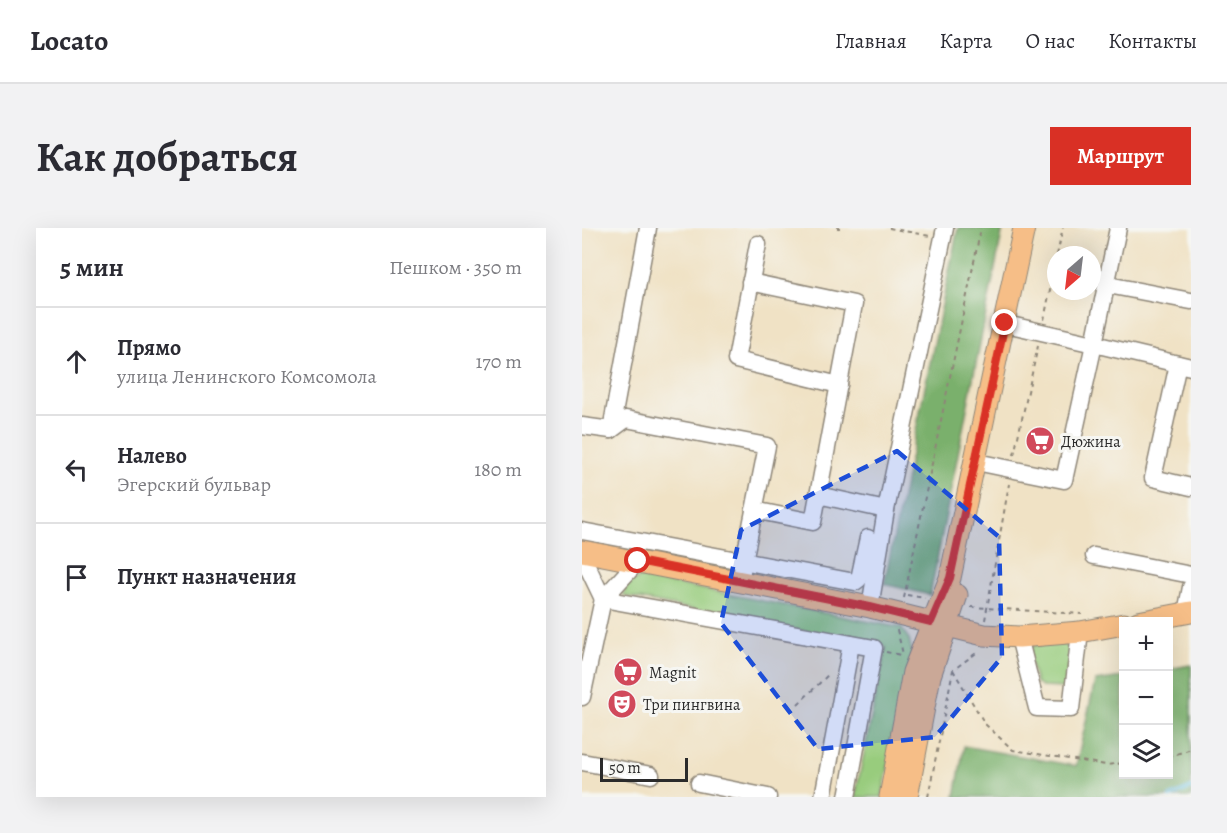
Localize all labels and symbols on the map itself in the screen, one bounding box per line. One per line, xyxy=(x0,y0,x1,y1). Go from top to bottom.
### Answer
north arrow xyxy=(1047,246,1101,300)
route end xyxy=(991,309,1017,335)
supermarket icon: Дюжина xyxy=(1024,425,1056,457)
place label: Дюжина xyxy=(1061,431,1121,453)
route start xyxy=(624,547,650,573)
supermarket icon: Magnit xyxy=(612,656,644,688)
place label: Magnit xyxy=(649,662,696,684)
theatre icon: Три пингвина xyxy=(606,688,638,720)
place label: Три пингвина xyxy=(643,694,741,716)
scale bar xyxy=(600,755,688,782)

